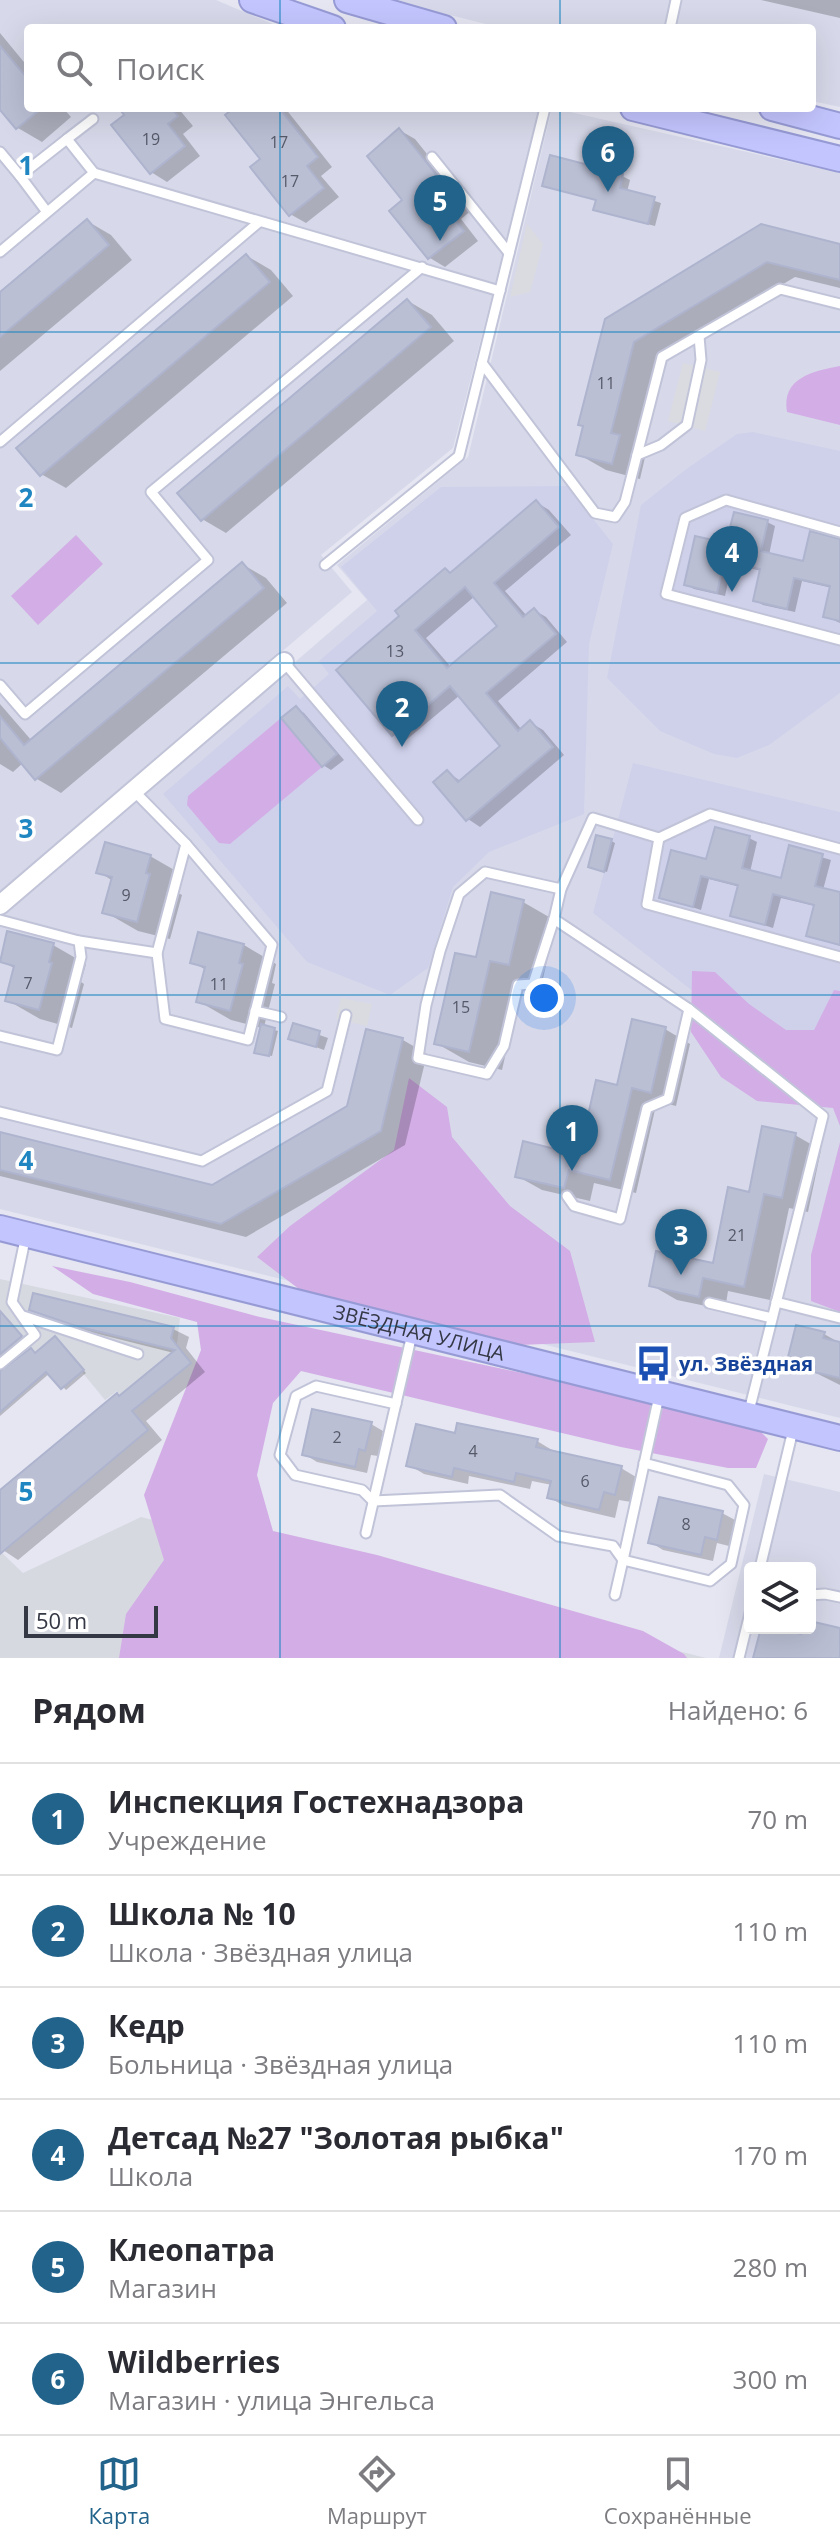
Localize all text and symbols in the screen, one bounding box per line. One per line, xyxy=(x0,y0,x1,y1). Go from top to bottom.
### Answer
search box xyxy=(24,24,816,112)
icon: search xyxy=(52,46,96,90)
text: Поиск xyxy=(116,48,205,89)
pin: 6 xyxy=(582,126,634,192)
house number: 19 xyxy=(142,128,160,150)
house number: 17 xyxy=(270,131,288,153)
text: 1 xyxy=(19,147,33,183)
house number: 17 xyxy=(281,170,299,192)
pin: 5 xyxy=(414,175,466,241)
house number: 11 xyxy=(597,372,615,394)
text: 2 xyxy=(19,479,34,515)
pin: 4 xyxy=(706,526,758,592)
house number: 13 xyxy=(386,640,404,662)
pin: 2 xyxy=(376,681,428,747)
text: 3 xyxy=(19,810,33,846)
house number: 9 xyxy=(121,884,131,906)
house number: 7 xyxy=(23,972,33,994)
house number: 11 xyxy=(210,973,228,995)
your location xyxy=(524,978,564,1018)
house number: 15 xyxy=(452,996,470,1018)
pin: 1 xyxy=(546,1105,598,1171)
text: 4 xyxy=(19,1142,34,1178)
pin: 3 xyxy=(655,1209,707,1275)
house number: 21 xyxy=(728,1224,746,1246)
street label: ЗВЁЗДНАЯ УЛИЦА xyxy=(331,1298,508,1367)
bus stop icon: ул. Звёздная xyxy=(634,1345,672,1383)
place label: ул. Звёздная xyxy=(679,1350,813,1377)
house number: 2 xyxy=(332,1426,342,1448)
house number: 4 xyxy=(468,1440,478,1462)
house number: 6 xyxy=(580,1470,590,1492)
text: 5 xyxy=(19,1473,33,1509)
house number: 8 xyxy=(681,1513,691,1535)
map controls xyxy=(744,1562,816,1634)
button: layers xyxy=(744,1562,816,1634)
scale bar xyxy=(24,1602,158,1638)
text: 50 m xyxy=(36,1605,87,1635)
text: Рядом xyxy=(32,1687,146,1733)
text: Найдено: 6 xyxy=(668,1692,808,1728)
text: Инспекция Гостехнадзора xyxy=(108,1781,524,1822)
text: 1 xyxy=(51,1801,65,1837)
text: 70 m xyxy=(747,1801,808,1837)
text: Учреждение xyxy=(108,1822,267,1858)
text: Школа № 10 xyxy=(108,1893,296,1934)
text: 2 xyxy=(51,1913,65,1949)
text: 110 m xyxy=(733,1913,808,1949)
text: Школа · Звёздная улица xyxy=(108,1934,413,1970)
text: Кедр xyxy=(108,2005,185,2046)
text: 3 xyxy=(51,2025,65,2061)
text: 110 m xyxy=(733,2025,808,2061)
text: Больница · Звёздная улица xyxy=(108,2046,453,2082)
text: Детсад №27 "Золотая рыбка" xyxy=(108,2117,564,2158)
text: 4 xyxy=(51,2137,65,2173)
text: 170 m xyxy=(733,2137,808,2173)
text: Школа xyxy=(108,2158,193,2194)
text: Клеопатра xyxy=(108,2229,275,2270)
text: 5 xyxy=(51,2249,65,2285)
text: 280 m xyxy=(733,2249,808,2285)
text: Магазин xyxy=(108,2270,217,2306)
text: Wildberries xyxy=(108,2341,280,2382)
text: 6 xyxy=(51,2361,65,2397)
text: 300 m xyxy=(733,2361,808,2397)
text: Магазин · улица Энгельса xyxy=(108,2382,435,2418)
tab: Карта xyxy=(88,2452,150,2530)
tab: Маршрут xyxy=(327,2452,427,2530)
tab: Сохранённые xyxy=(604,2452,752,2530)

